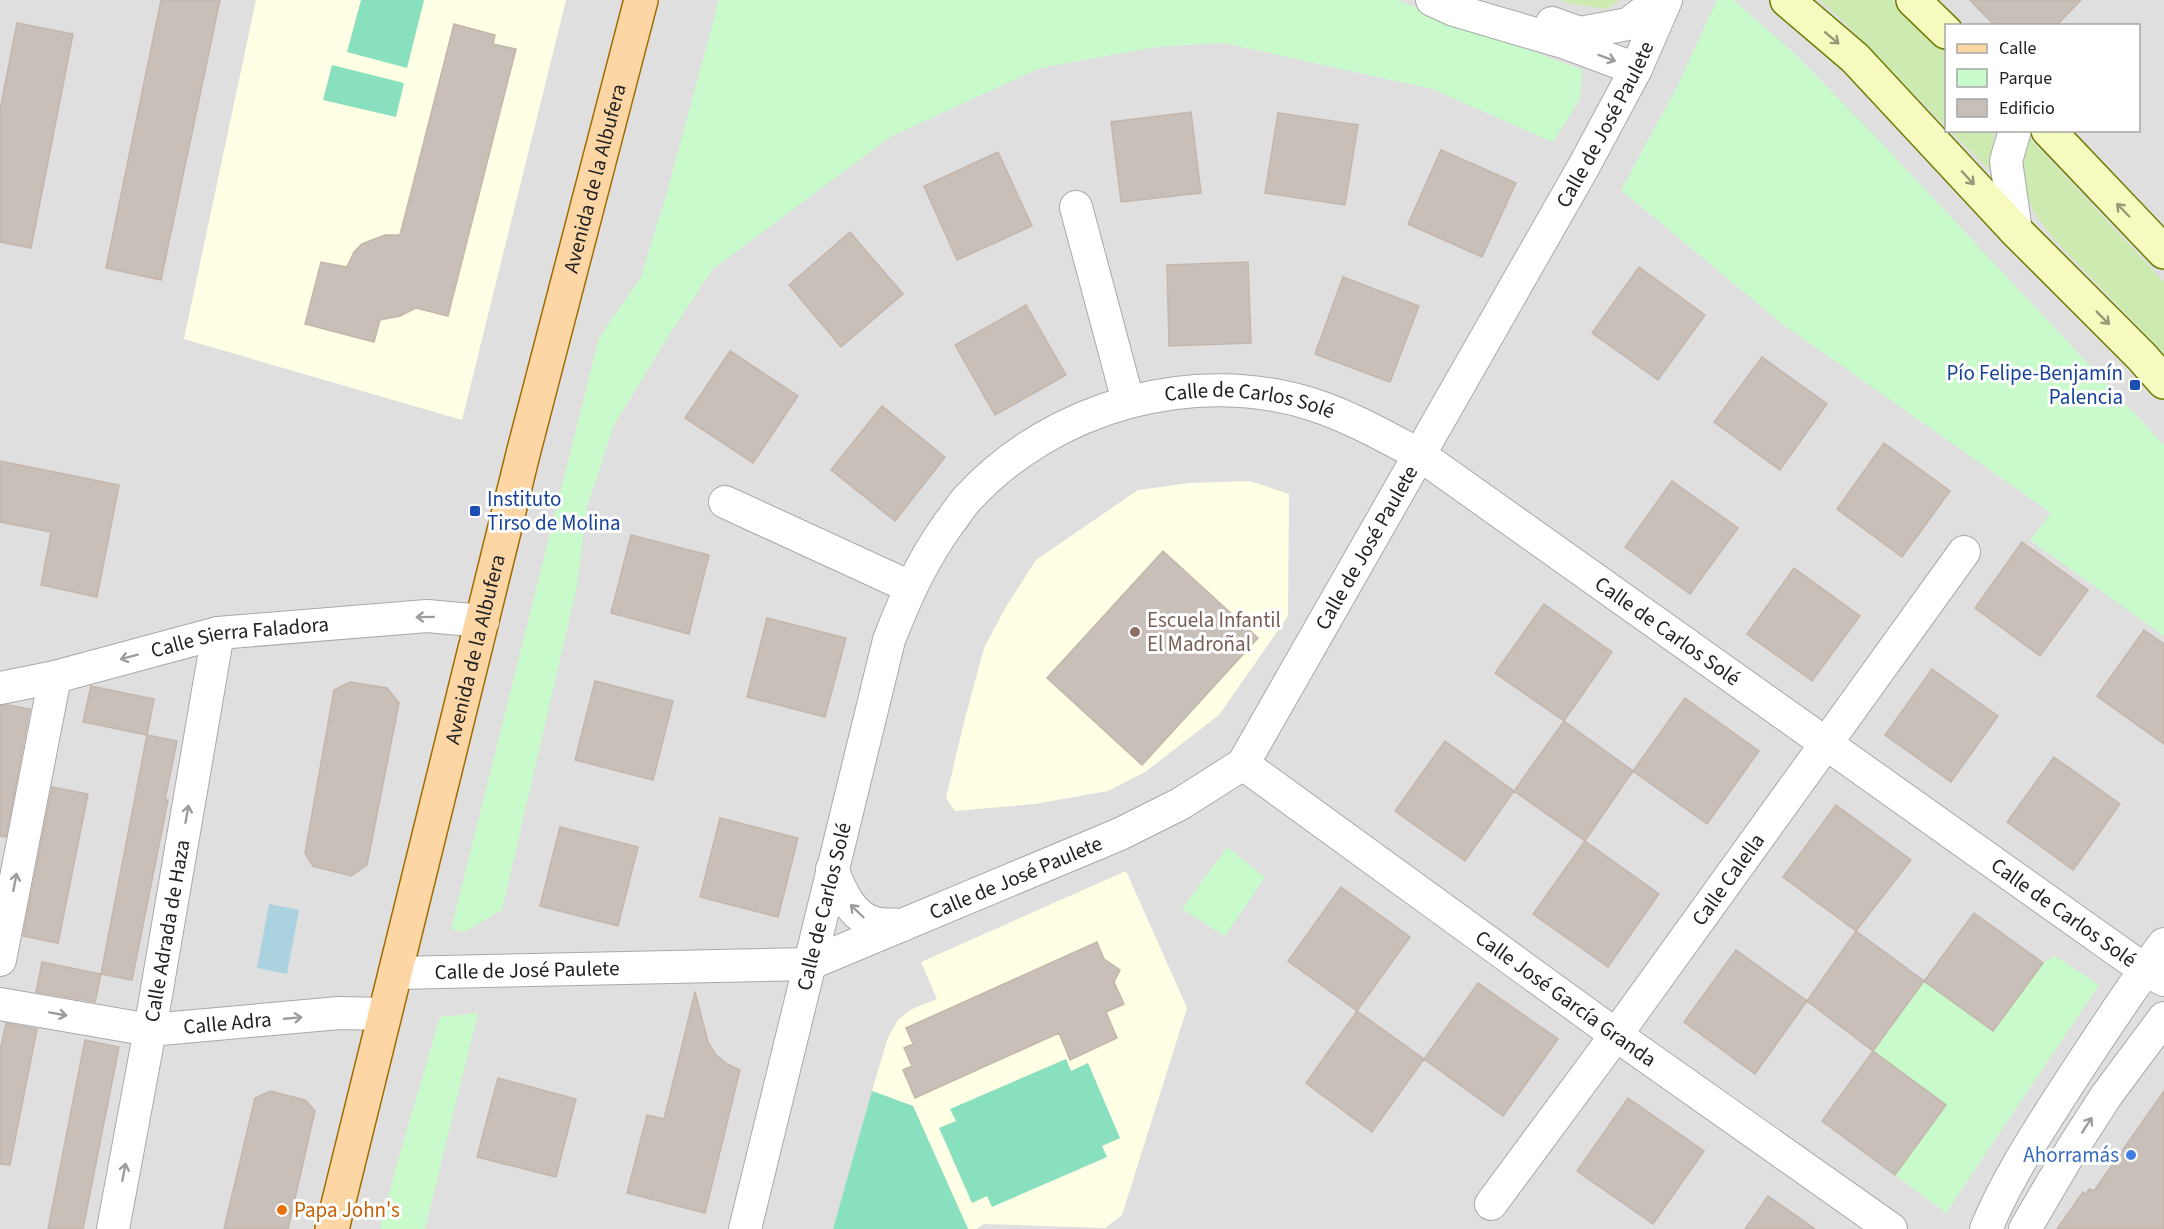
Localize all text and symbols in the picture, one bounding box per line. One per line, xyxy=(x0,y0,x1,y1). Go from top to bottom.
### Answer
legend xyxy=(1945,24,2140,132)
one-way arrow xyxy=(1824,31,1839,45)
street label: Calle de José Paulete xyxy=(1548,36,1661,213)
text: Calle xyxy=(1999,36,2037,61)
one-way arrow xyxy=(1597,54,1615,65)
text: Parque xyxy=(1999,66,2052,91)
street label: Avenida de la Albufera xyxy=(556,80,634,276)
text: Edificio xyxy=(1999,96,2055,121)
one-way arrow xyxy=(1960,170,1974,185)
one-way arrow xyxy=(2116,202,2131,217)
one-way arrow xyxy=(2095,311,2110,326)
place label: Pío Felipe-Benjamín Palencia xyxy=(1946,358,2123,412)
street label: Calle de Carlos Solé xyxy=(1162,375,1339,426)
marker: Pío Felipe-Benjamín Palencia xyxy=(2128,378,2142,392)
street label: Calle de José Paulete xyxy=(1308,460,1425,635)
place label: Instituto Tirso de Molina xyxy=(487,484,621,538)
marker: Instituto Tirso de Molina xyxy=(468,504,482,518)
street label: Avenida de la Albufera xyxy=(437,551,513,747)
street label: Calle de Carlos Solé xyxy=(1589,569,1746,693)
place label: Escuela Infantil El Madroñal xyxy=(1147,605,1281,659)
street label: Calle Sierra Faladora xyxy=(147,609,330,665)
one-way arrow xyxy=(415,611,435,623)
marker: Escuela Infantil El Madroñal xyxy=(1128,625,1142,639)
one-way arrow xyxy=(120,652,139,663)
one-way arrow xyxy=(182,805,193,824)
street label: Calle de Carlos Solé xyxy=(789,819,859,994)
street label: Calle Calella xyxy=(1684,827,1772,932)
street label: Calle de José Paulete xyxy=(924,828,1107,927)
street label: Calle Adrada de Haza xyxy=(137,837,197,1024)
street label: Calle de Carlos Solé xyxy=(1985,850,2143,974)
one-way arrow xyxy=(10,873,21,892)
one-way arrow xyxy=(850,904,865,918)
street label: Calle José García Granda xyxy=(1469,923,1663,1074)
street label: Calle de José Paulete xyxy=(434,953,620,987)
street label: Calle Adra xyxy=(182,1004,273,1042)
one-way arrow xyxy=(47,1009,67,1020)
one-way arrow xyxy=(282,1012,302,1023)
one-way arrow xyxy=(2081,1116,2094,1133)
place label: Ahorramás xyxy=(2023,1140,2119,1170)
marker: Ahorramás xyxy=(2124,1148,2138,1162)
one-way arrow xyxy=(119,1162,130,1182)
place label: Papa John's xyxy=(294,1195,400,1225)
marker: Papa John's xyxy=(275,1203,289,1217)

